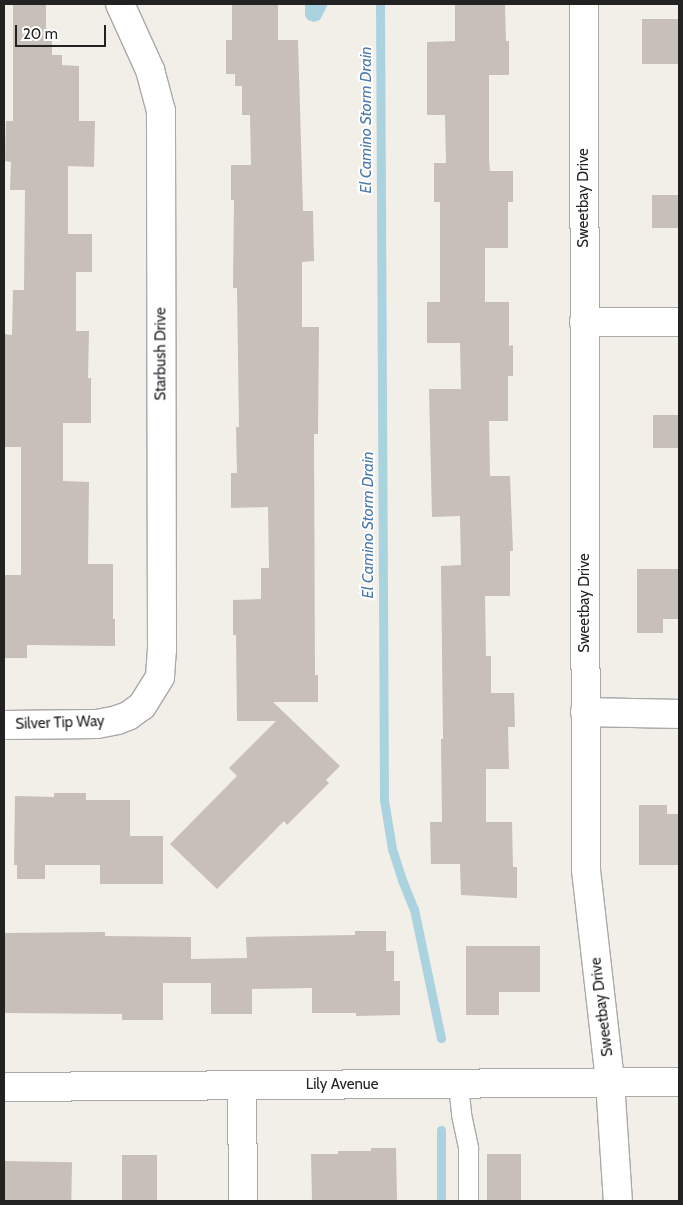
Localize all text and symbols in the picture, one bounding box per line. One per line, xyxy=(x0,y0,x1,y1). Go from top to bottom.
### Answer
scale bar xyxy=(18,15,109,47)
text: 20 m xyxy=(23,25,58,43)
water label: El Camino Storm Drain xyxy=(356,46,376,194)
street label: Sweetbay Drive xyxy=(575,148,593,248)
street label: Starbush Drive xyxy=(152,307,170,401)
water label: El Camino Storm Drain xyxy=(358,451,378,599)
street label: Sweetbay Drive xyxy=(576,553,594,653)
street label: Silver Tip Way xyxy=(15,712,105,734)
street label: Sweetbay Drive xyxy=(587,956,617,1058)
street label: Lily Avenue xyxy=(306,1076,378,1094)

